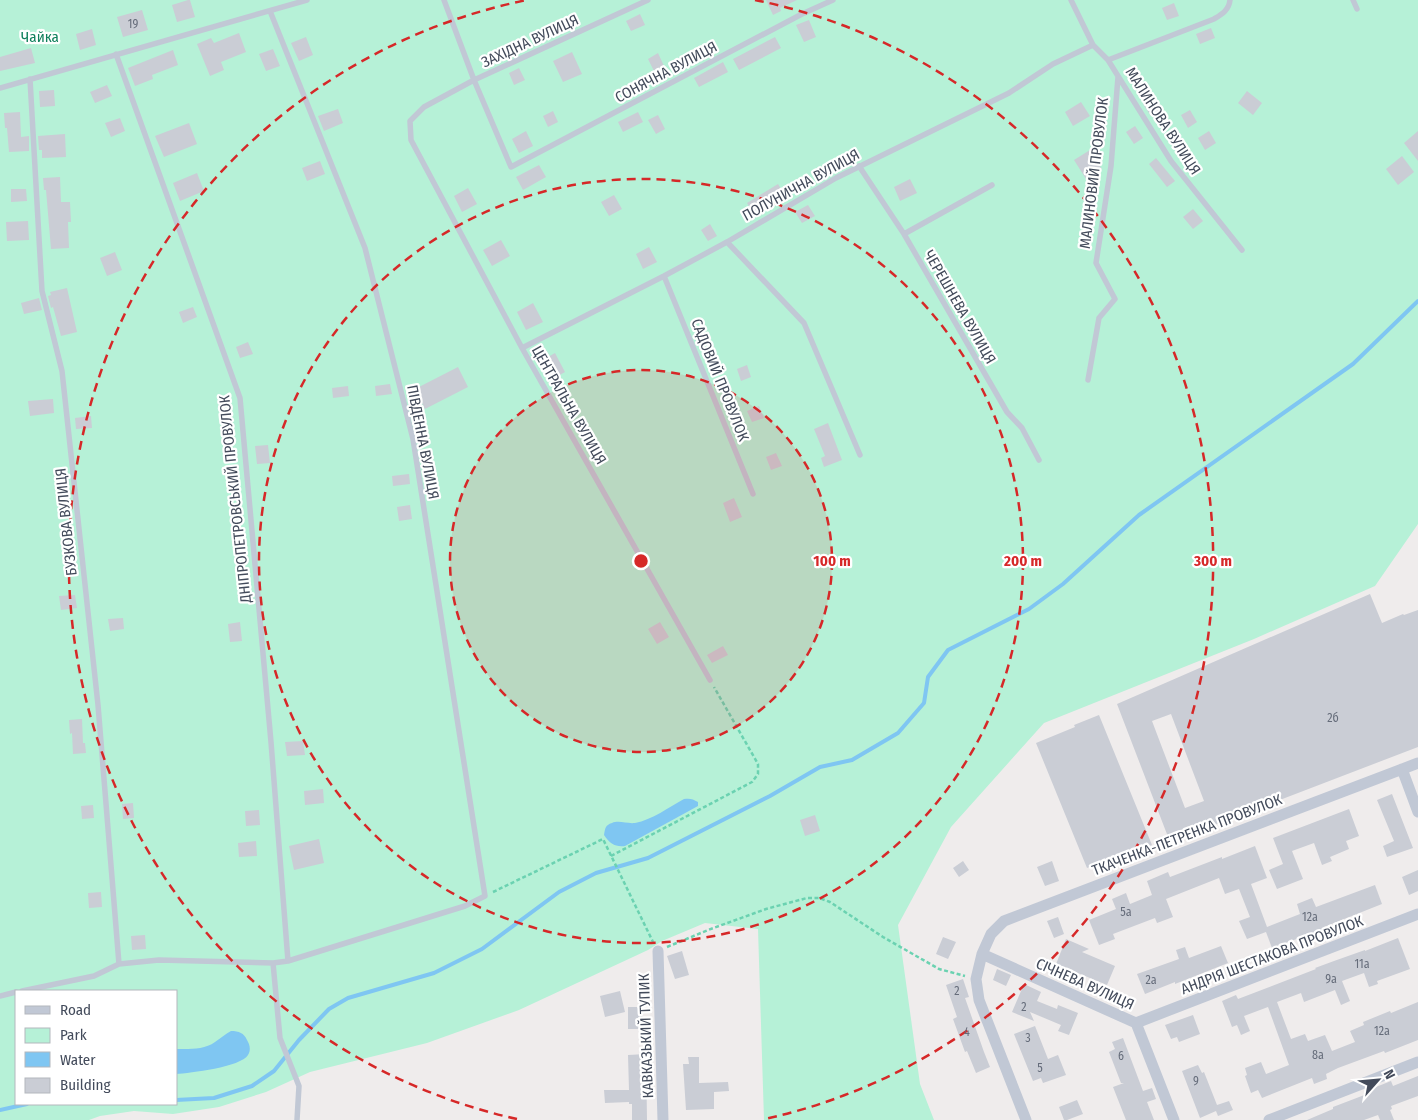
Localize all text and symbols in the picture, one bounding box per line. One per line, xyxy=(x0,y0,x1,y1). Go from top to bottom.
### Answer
street label: ЗАХІДНА ВУЛИЦЯ xyxy=(479,11,581,71)
house number: 19 xyxy=(128,17,138,31)
park label: Чайка xyxy=(21,28,59,46)
street label: СОНЯЧНА ВУЛИЦЯ xyxy=(612,38,720,106)
street label: МАЛИНОВА ВУЛИЦЯ xyxy=(1122,64,1204,178)
street label: МАЛИНОВИЙ ПРОВУЛОК xyxy=(1076,96,1112,250)
street label: ПОЛУНИЧНА ВУЛИЦЯ xyxy=(739,145,863,225)
street label: ЧЕРЕШНЕВА ВУЛИЦЯ xyxy=(920,247,1000,367)
street label: САДОВИЙ ПРОВУЛОК xyxy=(687,316,753,444)
street label: ЦЕНТРАЛЬНА ВУЛИЦЯ xyxy=(528,342,610,468)
street label: ПІВДЕННА ВУЛИЦЯ xyxy=(403,383,443,501)
street label: ДНІПРОПЕТРОВСЬКИЙ ПРОВУЛОК xyxy=(215,394,255,605)
street label: БУЗКОВА ВУЛИЦЯ xyxy=(51,467,81,577)
centre of rings xyxy=(632,552,650,570)
text: 100 m xyxy=(813,552,851,570)
text: 200 m xyxy=(1003,552,1042,570)
text: 300 m xyxy=(1193,552,1232,570)
house number: 2б xyxy=(1327,711,1339,725)
street label: ТКАЧЕНКА-ПЕТРЕНКА ПРОВУЛОК xyxy=(1090,790,1284,880)
house number: 5а xyxy=(1120,905,1132,919)
house number: 12а xyxy=(1302,910,1318,924)
street label: АНДРІЯ ШЕСТАКОВА ПРОВУЛОК xyxy=(1178,912,1366,998)
street label: СІЧНЕВА ВУЛИЦЯ xyxy=(1033,954,1137,1014)
house number: 11а xyxy=(1354,957,1370,971)
house number: 9а xyxy=(1325,972,1337,986)
street label: КАВКАЗЬКИЙ ТУПИК xyxy=(635,973,657,1099)
house number: 2а xyxy=(1145,973,1157,987)
house number: 2 xyxy=(954,984,960,998)
legend xyxy=(15,990,178,1105)
house number: 2 xyxy=(1021,1000,1027,1014)
text: Road xyxy=(60,1001,91,1019)
house number: 12а xyxy=(1374,1024,1390,1038)
house number: 4 xyxy=(964,1025,970,1039)
text: Park xyxy=(60,1026,87,1044)
house number: 3 xyxy=(1025,1031,1031,1045)
house number: 8а xyxy=(1312,1048,1324,1062)
house number: 6 xyxy=(1118,1049,1124,1063)
text: Water xyxy=(60,1051,96,1069)
north arrow xyxy=(1353,1055,1403,1105)
house number: 5 xyxy=(1037,1061,1043,1075)
text: N xyxy=(1380,1067,1399,1082)
house number: 9 xyxy=(1193,1074,1199,1088)
text: Building xyxy=(60,1076,111,1094)

